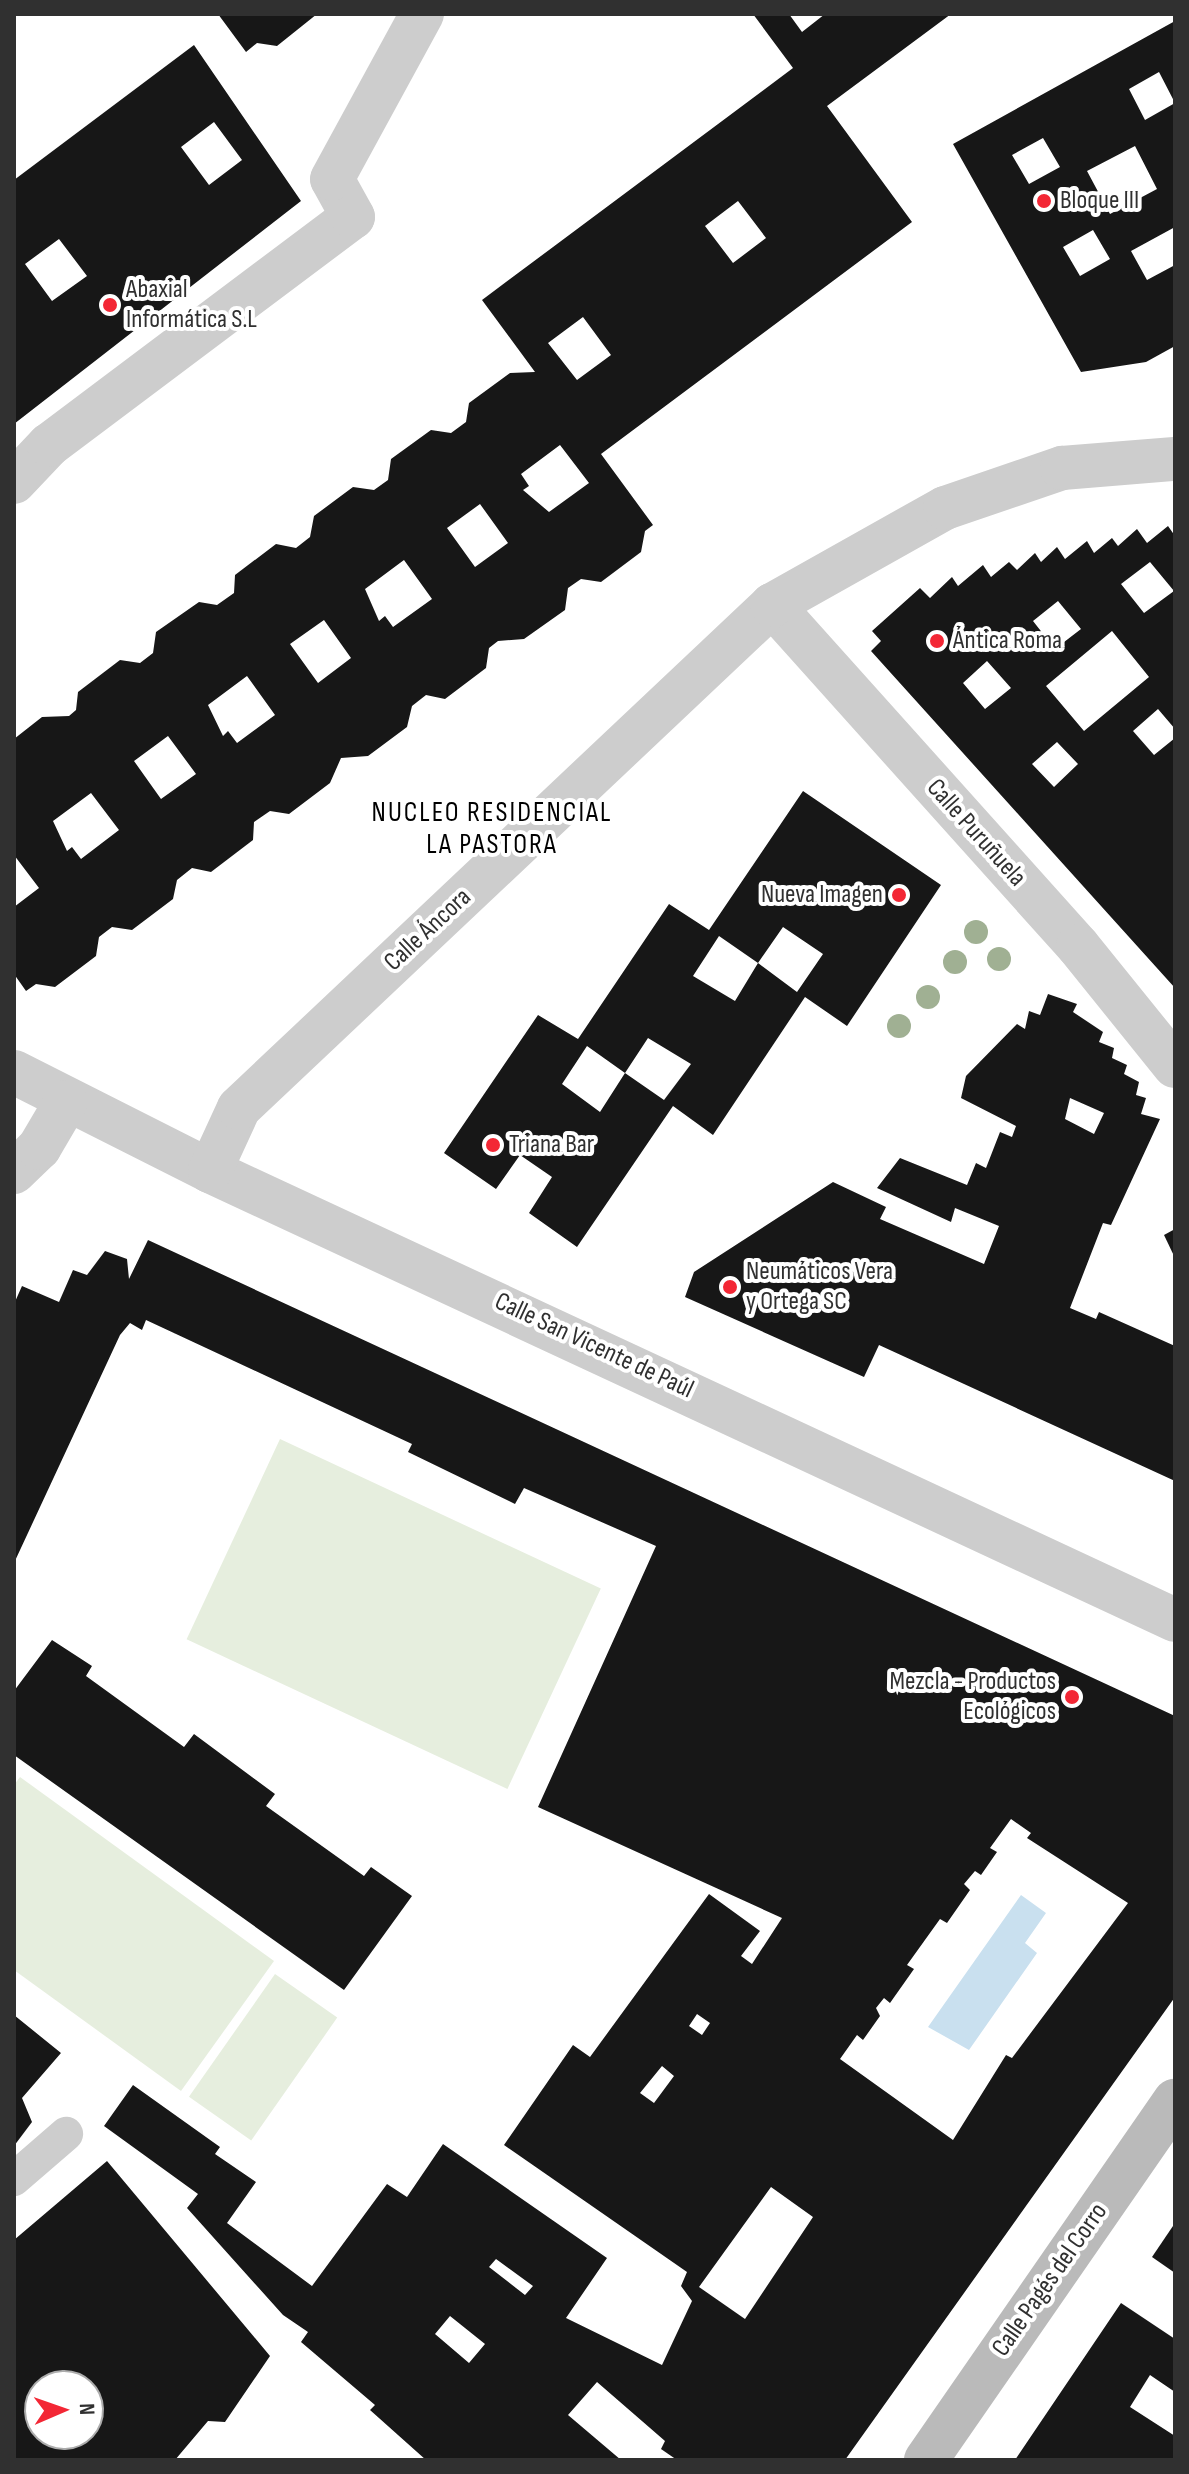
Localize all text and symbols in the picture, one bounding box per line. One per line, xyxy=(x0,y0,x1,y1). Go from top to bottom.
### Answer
place label: Bloque III xyxy=(1060,185,1139,217)
marker: Bloque III xyxy=(1035,192,1053,210)
place label: Abaxial Informática S.L xyxy=(126,274,257,336)
marker: Abaxial Informática S.L xyxy=(101,296,119,314)
place label: Ántica Roma xyxy=(953,625,1062,657)
marker: Ántica Roma xyxy=(928,632,946,650)
street label: Calle Puruñuela xyxy=(920,773,1032,893)
district label: NUCLEO RESIDENCIAL LA PASTORA xyxy=(372,796,612,862)
place label: Nueva Imagen xyxy=(761,879,883,911)
street label: Calle Áncora xyxy=(378,882,478,978)
marker: Nueva Imagen xyxy=(890,886,908,904)
place label: Triana Bar xyxy=(509,1129,594,1161)
marker: Triana Bar xyxy=(484,1136,502,1154)
place label: Neumáticos Vera y Ortega SC xyxy=(746,1256,893,1318)
marker: Neumáticos Vera y Ortega SC xyxy=(721,1278,739,1296)
street label: Calle San Vicente de Paúl xyxy=(490,1286,698,1406)
place label: Mezcla - Productos Ecológicos xyxy=(889,1666,1056,1728)
marker: Mezcla - Productos Ecológicos xyxy=(1063,1688,1081,1706)
street label: Calle Pagés del Corro xyxy=(986,2197,1114,2363)
north arrow xyxy=(24,2370,104,2450)
text: N xyxy=(73,2403,100,2416)

